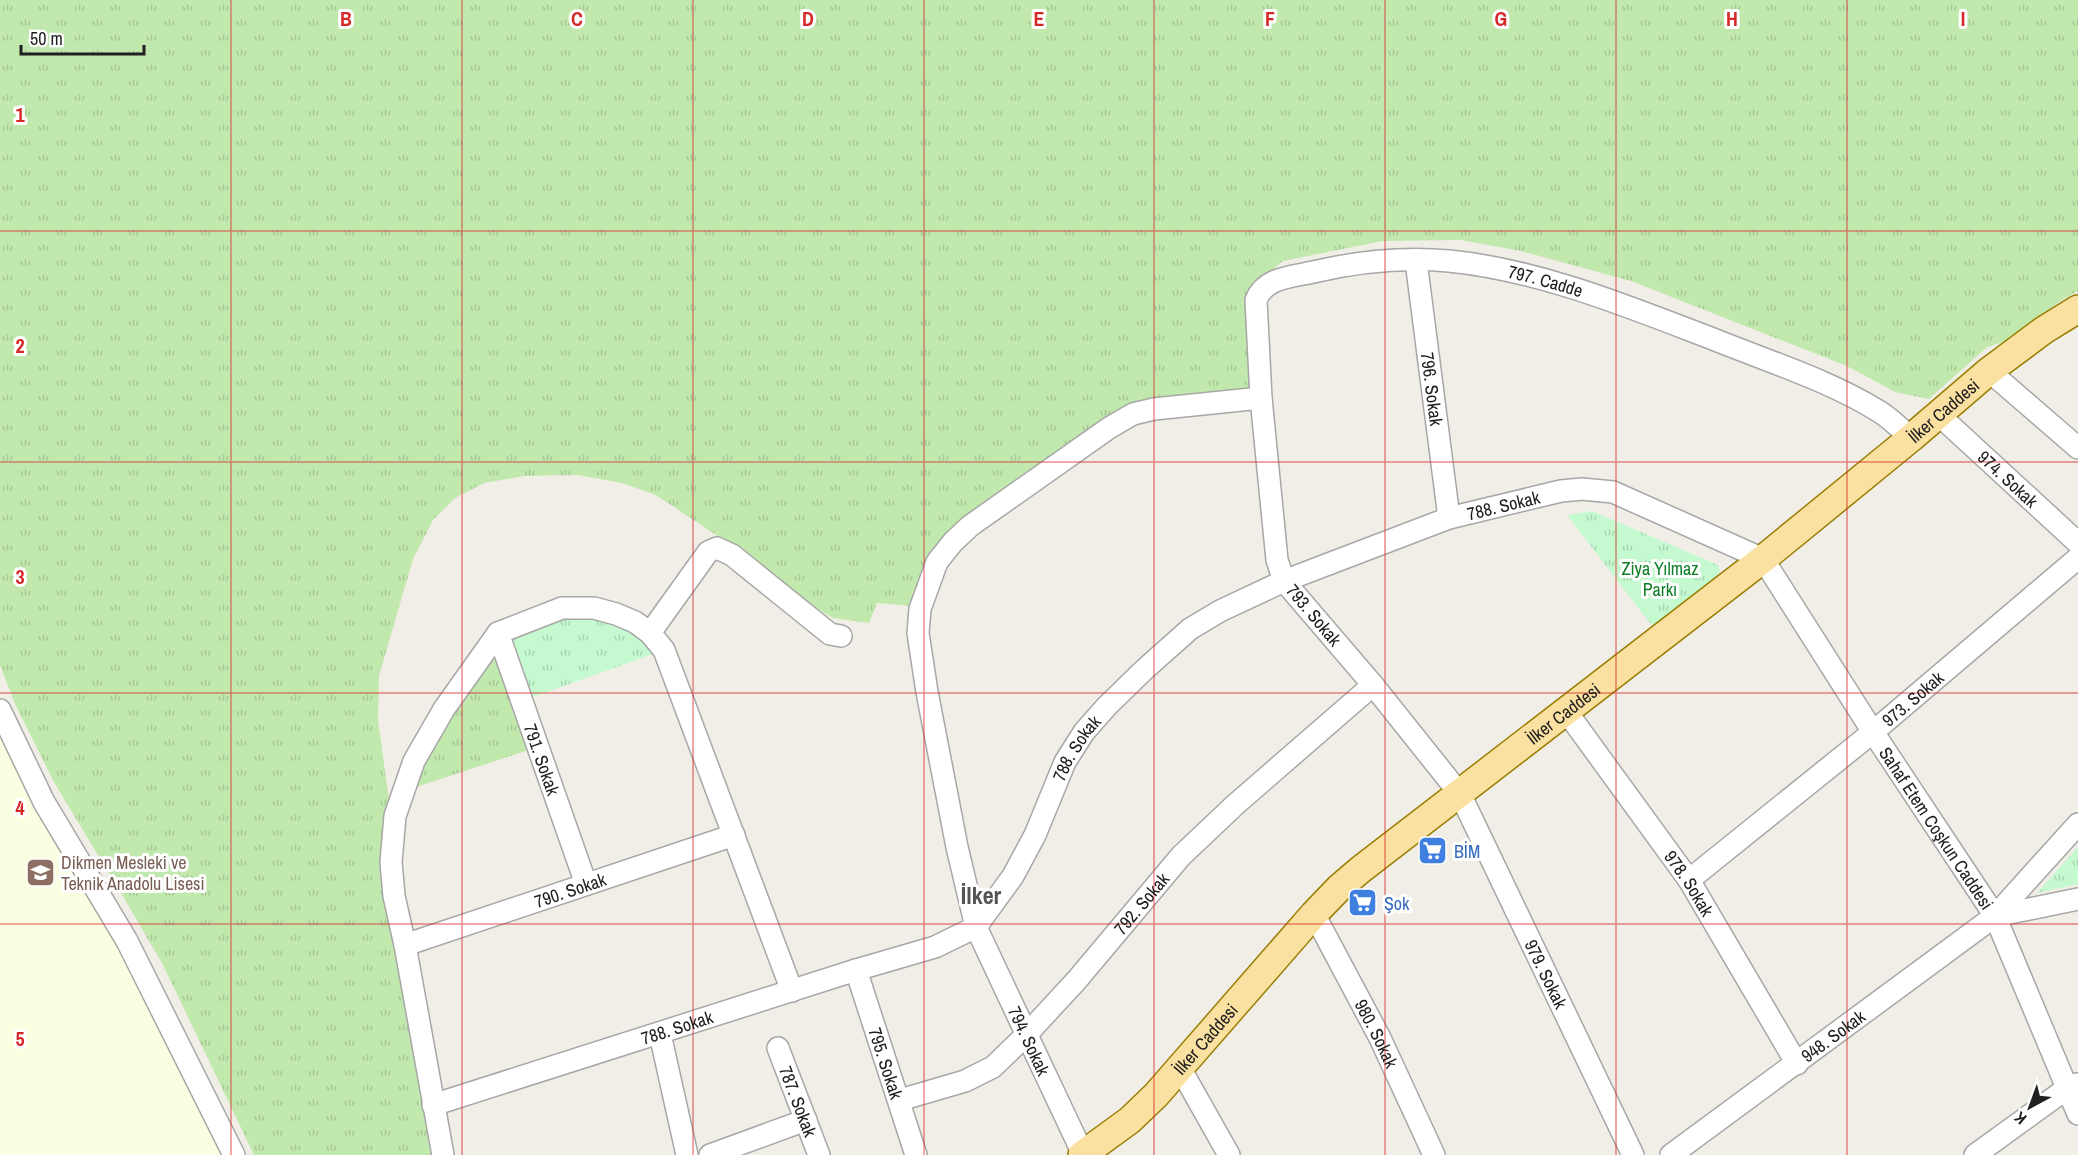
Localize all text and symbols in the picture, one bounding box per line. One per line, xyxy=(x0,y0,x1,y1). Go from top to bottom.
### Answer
text: B xyxy=(340,5,352,32)
text: C xyxy=(571,5,583,32)
text: D xyxy=(802,5,814,32)
text: E xyxy=(1034,5,1045,32)
text: F xyxy=(1265,5,1275,32)
text: G xyxy=(1495,5,1507,32)
text: H xyxy=(1726,5,1738,32)
text: I xyxy=(1961,5,1965,32)
scale bar xyxy=(21,18,144,56)
text: 50 m xyxy=(30,26,63,51)
text: 1 xyxy=(15,101,25,128)
street label: 797. Cadde xyxy=(1506,258,1586,303)
text: 2 xyxy=(15,332,25,359)
street label: 796. Sokak xyxy=(1415,351,1450,428)
street label: İlker Caddesi xyxy=(1902,373,1984,448)
street label: 974. Sokak xyxy=(1972,444,2044,513)
street label: 788. Sokak xyxy=(1464,484,1543,526)
park label: Ziya Yılmaz Parkı xyxy=(1621,556,1699,602)
text: 3 xyxy=(15,563,25,590)
street label: 793. Sokak xyxy=(1281,579,1348,652)
street label: 973. Sokak xyxy=(1876,665,1949,732)
street label: İlker Caddesi xyxy=(1521,677,1605,750)
street label: 788. Sokak xyxy=(1046,709,1106,785)
street label: 791. Sokak xyxy=(518,720,567,799)
street label: Sahaf Etem Coşkun Caddesi xyxy=(1874,742,2000,914)
text: 4 xyxy=(15,794,25,821)
supermarket icon: BİM xyxy=(1417,835,1449,867)
place label: BİM xyxy=(1454,839,1480,864)
street label: 978. Sokak xyxy=(1659,845,1720,921)
place label: Dikmen Mesleki ve Teknik Anadolu Lisesi xyxy=(61,850,205,896)
school or university icon: Dikmen Mesleki ve Teknik Anadolu Lisesi xyxy=(24,856,56,888)
street label: 790. Sokak xyxy=(531,866,610,913)
street label: 792. Sokak xyxy=(1108,867,1175,940)
district label: İlker xyxy=(961,879,1002,911)
supermarket icon: Şok xyxy=(1347,887,1379,919)
place label: Şok xyxy=(1384,891,1410,916)
street label: 979. Sokak xyxy=(1519,935,1574,1013)
street label: 980. Sokak xyxy=(1349,995,1405,1072)
street label: İlker Caddesi xyxy=(1167,998,1243,1080)
street label: 794. Sokak xyxy=(1002,1002,1056,1080)
street label: 948. Sokak xyxy=(1796,1003,1870,1068)
street label: 788. Sokak xyxy=(638,1004,716,1050)
street label: 795. Sokak xyxy=(863,1024,910,1103)
text: 5 xyxy=(15,1025,25,1052)
street label: 787. Sokak xyxy=(773,1062,824,1141)
north arrow xyxy=(2000,1077,2060,1137)
text: K xyxy=(2009,1107,2031,1130)

